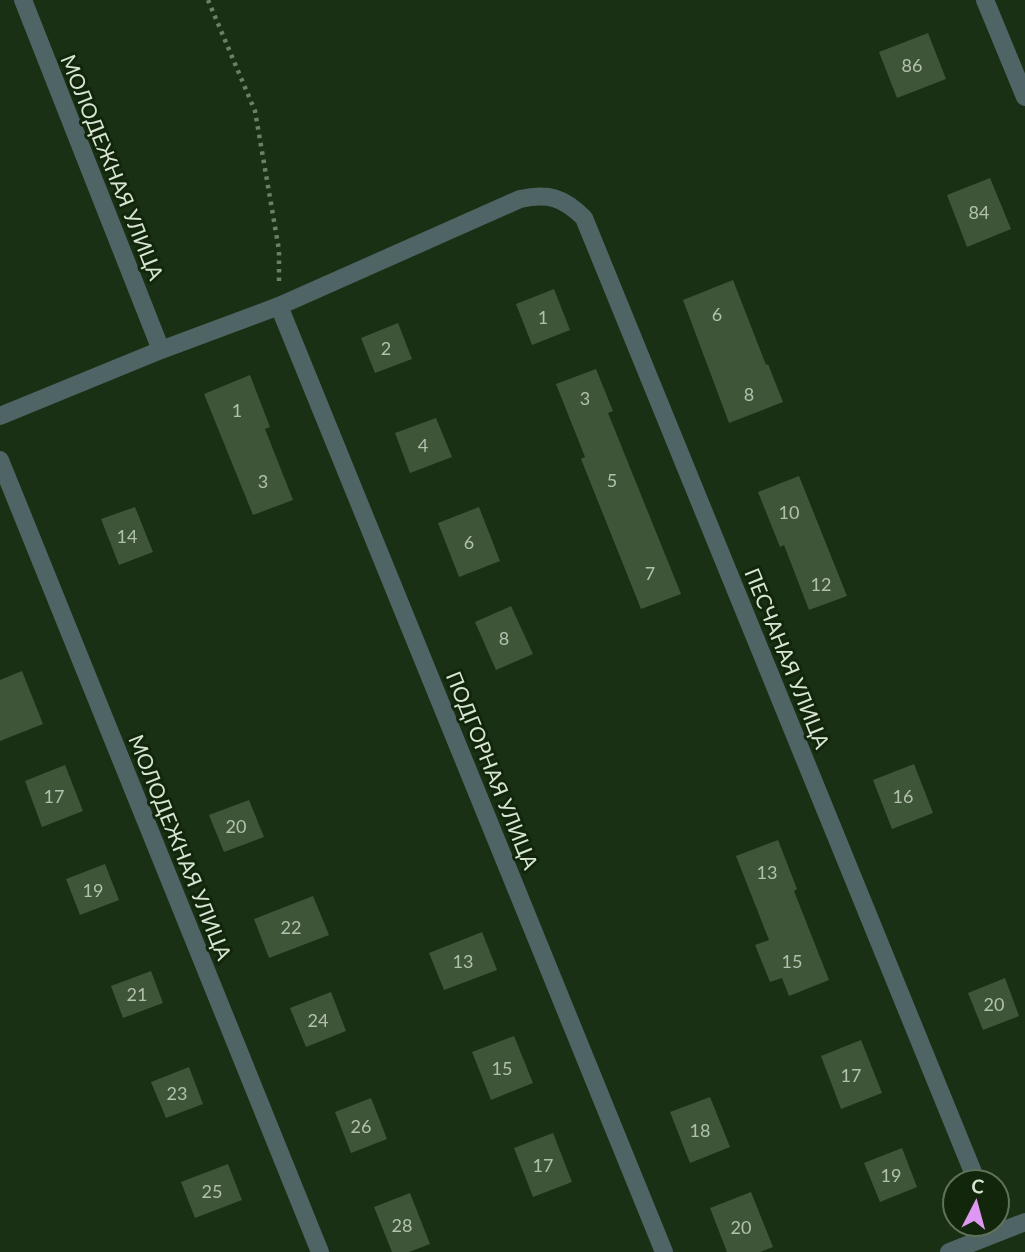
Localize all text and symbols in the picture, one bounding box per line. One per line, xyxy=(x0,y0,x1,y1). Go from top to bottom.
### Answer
street label: МОЛОДЕЖНАЯ УЛИЦА xyxy=(56,51,170,284)
house number: 86 xyxy=(902,54,922,76)
house number: 84 xyxy=(969,201,989,223)
house number: 6 xyxy=(712,303,722,325)
house number: 1 xyxy=(538,306,548,328)
house number: 2 xyxy=(381,337,391,359)
house number: 8 xyxy=(744,383,754,405)
house number: 3 xyxy=(580,387,590,409)
house number: 1 xyxy=(232,399,242,421)
house number: 4 xyxy=(418,434,428,456)
house number: 5 xyxy=(607,469,617,491)
house number: 3 xyxy=(258,470,268,492)
house number: 10 xyxy=(779,501,799,523)
house number: 14 xyxy=(117,525,137,547)
house number: 6 xyxy=(464,531,474,553)
house number: 7 xyxy=(645,562,655,584)
street label: ПЕСЧАНАЯ УЛИЦА xyxy=(740,564,836,753)
house number: 12 xyxy=(811,573,831,595)
house number: 8 xyxy=(499,627,509,649)
street label: ПОДГОРНАЯ УЛИЦА xyxy=(442,667,544,873)
street label: МОЛОДЕЖНАЯ УЛИЦА xyxy=(124,731,238,964)
house number: 17 xyxy=(44,785,64,807)
house number: 16 xyxy=(893,785,913,807)
house number: 20 xyxy=(226,815,246,837)
house number: 13 xyxy=(757,861,777,883)
house number: 19 xyxy=(83,879,103,901)
house number: 22 xyxy=(281,916,301,938)
house number: 13 xyxy=(453,950,473,972)
house number: 15 xyxy=(782,950,802,972)
house number: 21 xyxy=(127,983,147,1005)
house number: 20 xyxy=(984,993,1004,1015)
house number: 24 xyxy=(308,1009,328,1031)
house number: 15 xyxy=(492,1057,512,1079)
house number: 17 xyxy=(841,1064,861,1086)
house number: 23 xyxy=(167,1082,187,1104)
house number: 26 xyxy=(351,1115,371,1137)
house number: 18 xyxy=(690,1119,710,1141)
house number: 17 xyxy=(533,1154,553,1176)
house number: 19 xyxy=(881,1164,901,1186)
north arrow xyxy=(941,1168,1011,1238)
text: С xyxy=(970,1174,986,1198)
house number: 25 xyxy=(202,1180,222,1202)
house number: 28 xyxy=(392,1214,412,1236)
house number: 20 xyxy=(731,1216,751,1238)

